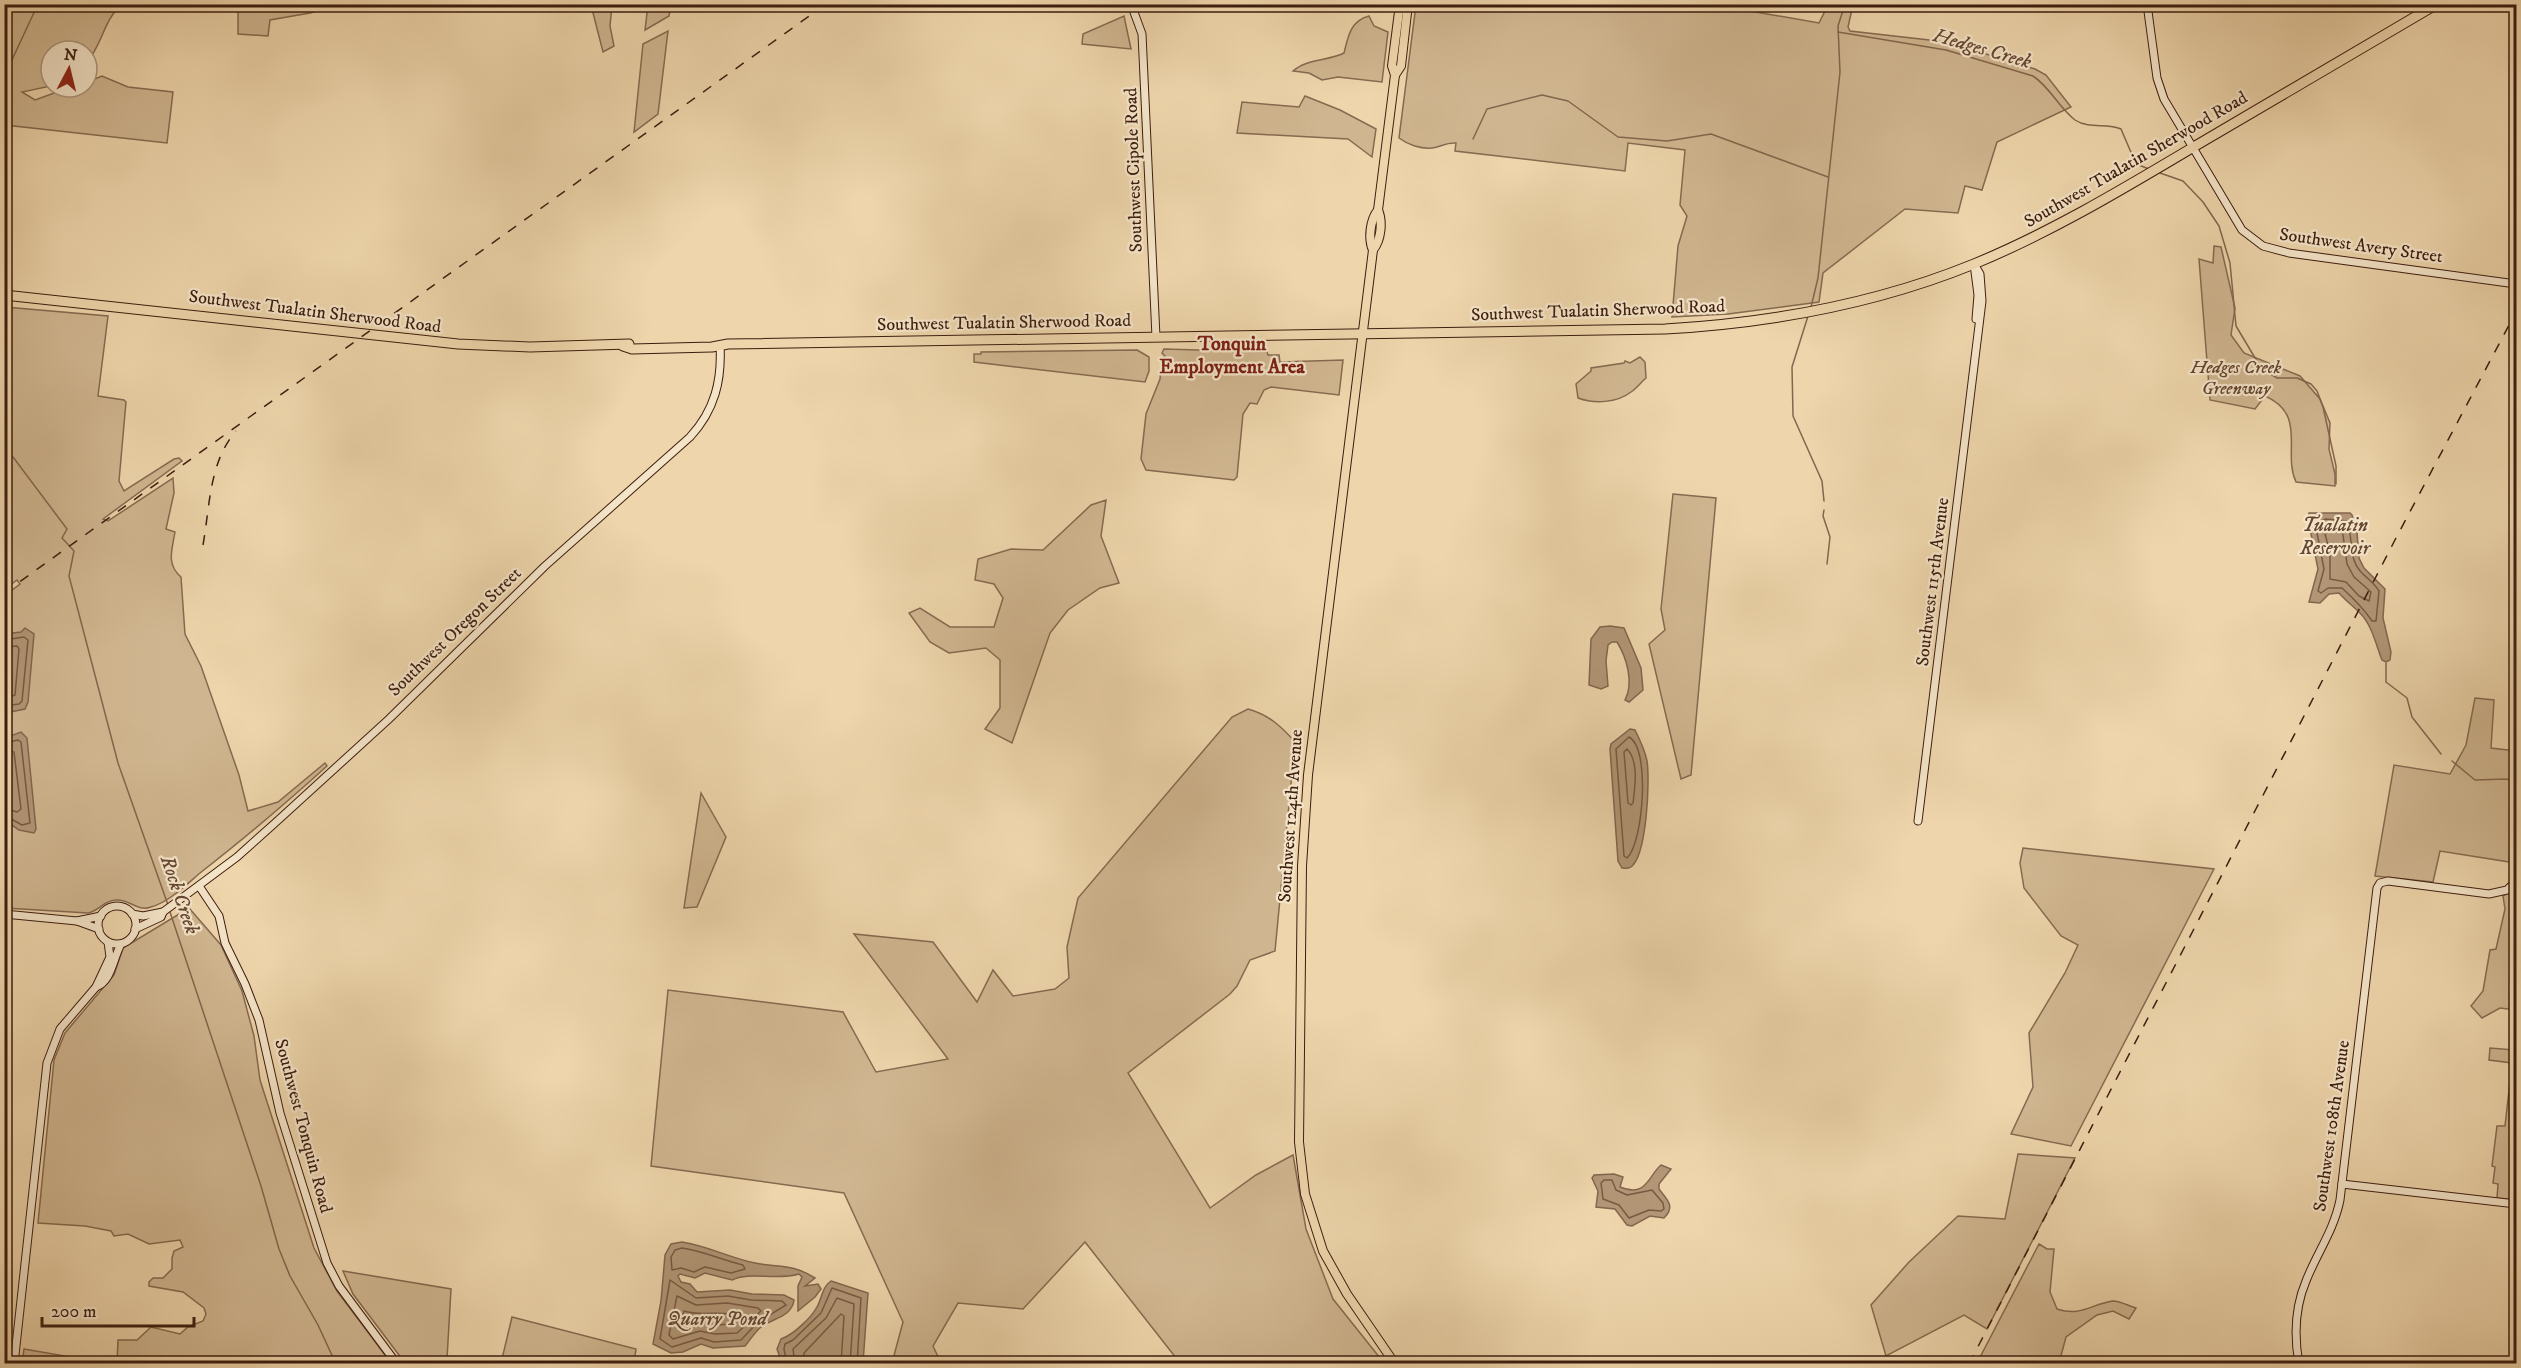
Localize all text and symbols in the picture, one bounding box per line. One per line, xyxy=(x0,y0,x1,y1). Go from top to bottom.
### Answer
water label: Hedges Creek xyxy=(1929,23,2035,75)
north arrow xyxy=(39,39,99,99)
text: N xyxy=(63,44,78,66)
street label: Southwest Cipole Road xyxy=(1120,87,1148,253)
street label: Southwest Tualatin Sherwood Road xyxy=(2020,87,2252,233)
street label: Southwest Avery Street xyxy=(2278,224,2444,268)
street label: Southwest Tualatin Sherwood Road xyxy=(188,286,442,338)
street label: Southwest Tualatin Sherwood Road xyxy=(1471,296,1725,326)
street label: Southwest Tualatin Sherwood Road xyxy=(877,310,1131,336)
district label: Tonquin Employment Area xyxy=(1159,332,1305,380)
park label: Hedges Creek Greenway xyxy=(2190,357,2282,400)
street label: Southwest 115th Avenue xyxy=(1912,497,1954,667)
water label: Tualatin Reservoir xyxy=(2299,513,2372,561)
street label: Southwest Oregon Street xyxy=(384,563,526,701)
street label: Southwest 124th Avenue xyxy=(1274,729,1308,903)
water label: Rock Creek xyxy=(154,851,204,938)
street label: Southwest Tonquin Road xyxy=(269,1037,337,1215)
street label: Southwest 108th Avenue xyxy=(2309,1039,2355,1213)
scale bar xyxy=(42,1290,194,1328)
text: 200 m xyxy=(51,1301,97,1323)
water label: Quarry Pond xyxy=(667,1307,771,1332)

